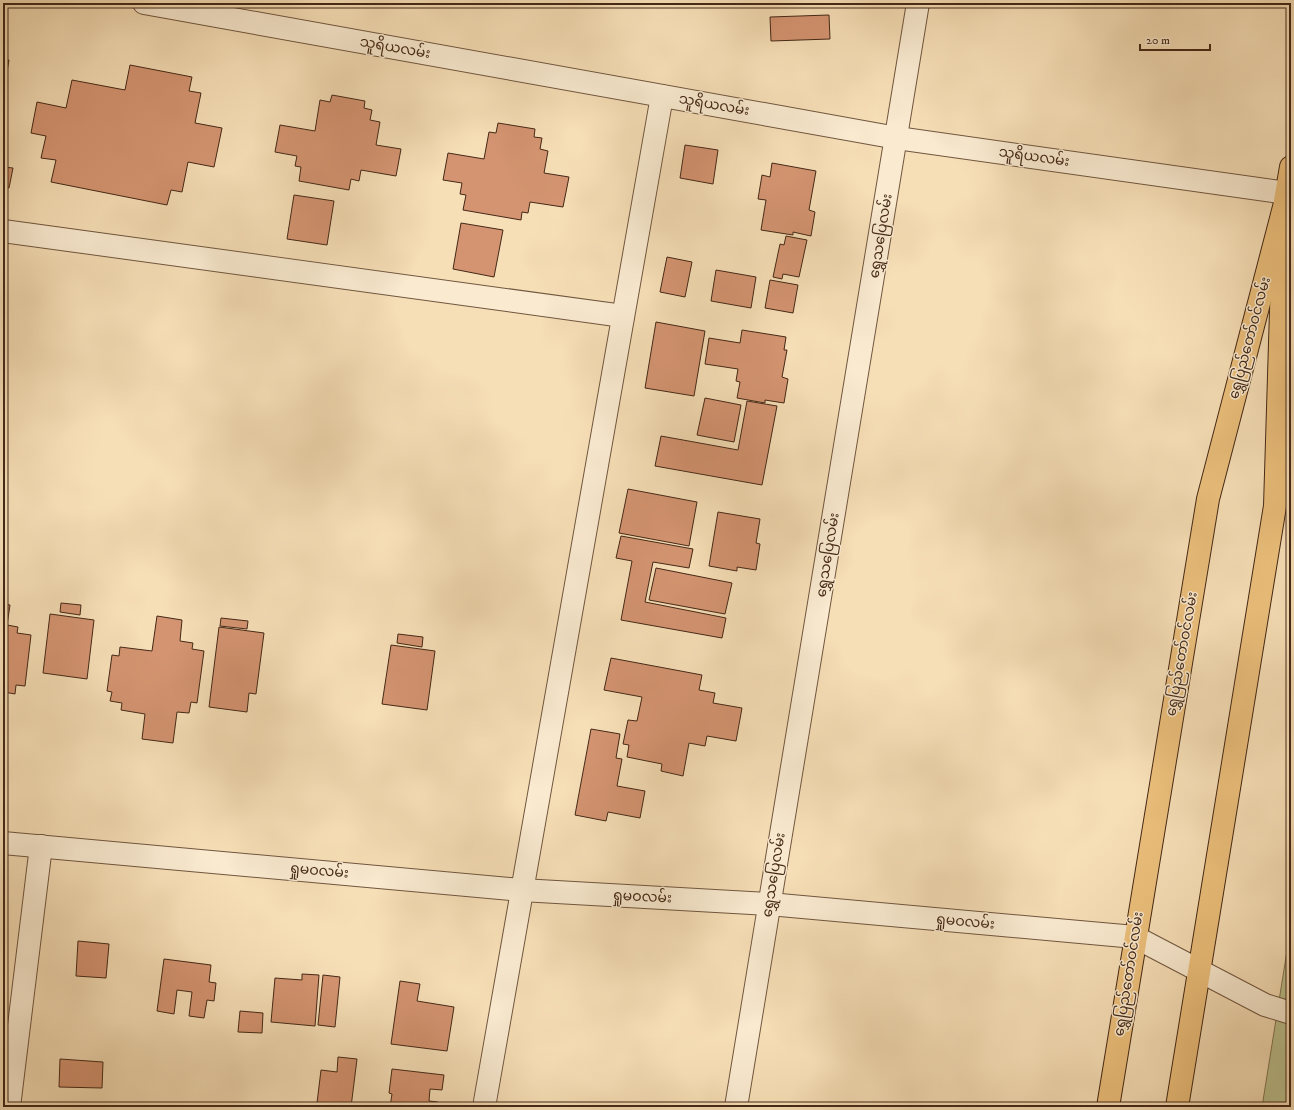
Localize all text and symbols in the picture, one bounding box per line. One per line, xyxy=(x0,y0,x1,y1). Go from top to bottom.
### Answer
scale bar xyxy=(1140,26,1210,52)
street label: သူရိယလမ်း xyxy=(358,31,432,65)
text: 20 m xyxy=(1146,33,1170,48)
street label: သူရိယလမ်း xyxy=(677,88,751,122)
street label: သူရိယလမ်း xyxy=(997,141,1071,173)
street label: ရွှေသပြေလမ်း xyxy=(863,192,899,280)
street label: ရွှေပြည်တော်ဝင်လမ်း xyxy=(1223,274,1277,402)
street label: ရွှေသပြေလမ်း xyxy=(810,511,846,599)
street label: ရွှေပြည်တော်ဝင်လမ်း xyxy=(1160,590,1204,718)
street label: ရွှေသပြေလမ်း xyxy=(756,831,792,919)
street label: ရှုမဝလမ်း xyxy=(288,857,350,885)
street label: ရှုမဝလမ်း xyxy=(612,884,672,910)
street label: ရှုမဝလမ်း xyxy=(934,908,996,936)
street label: ရွှေပြည်တော်ဝင်လမ်း xyxy=(1108,910,1150,1038)

